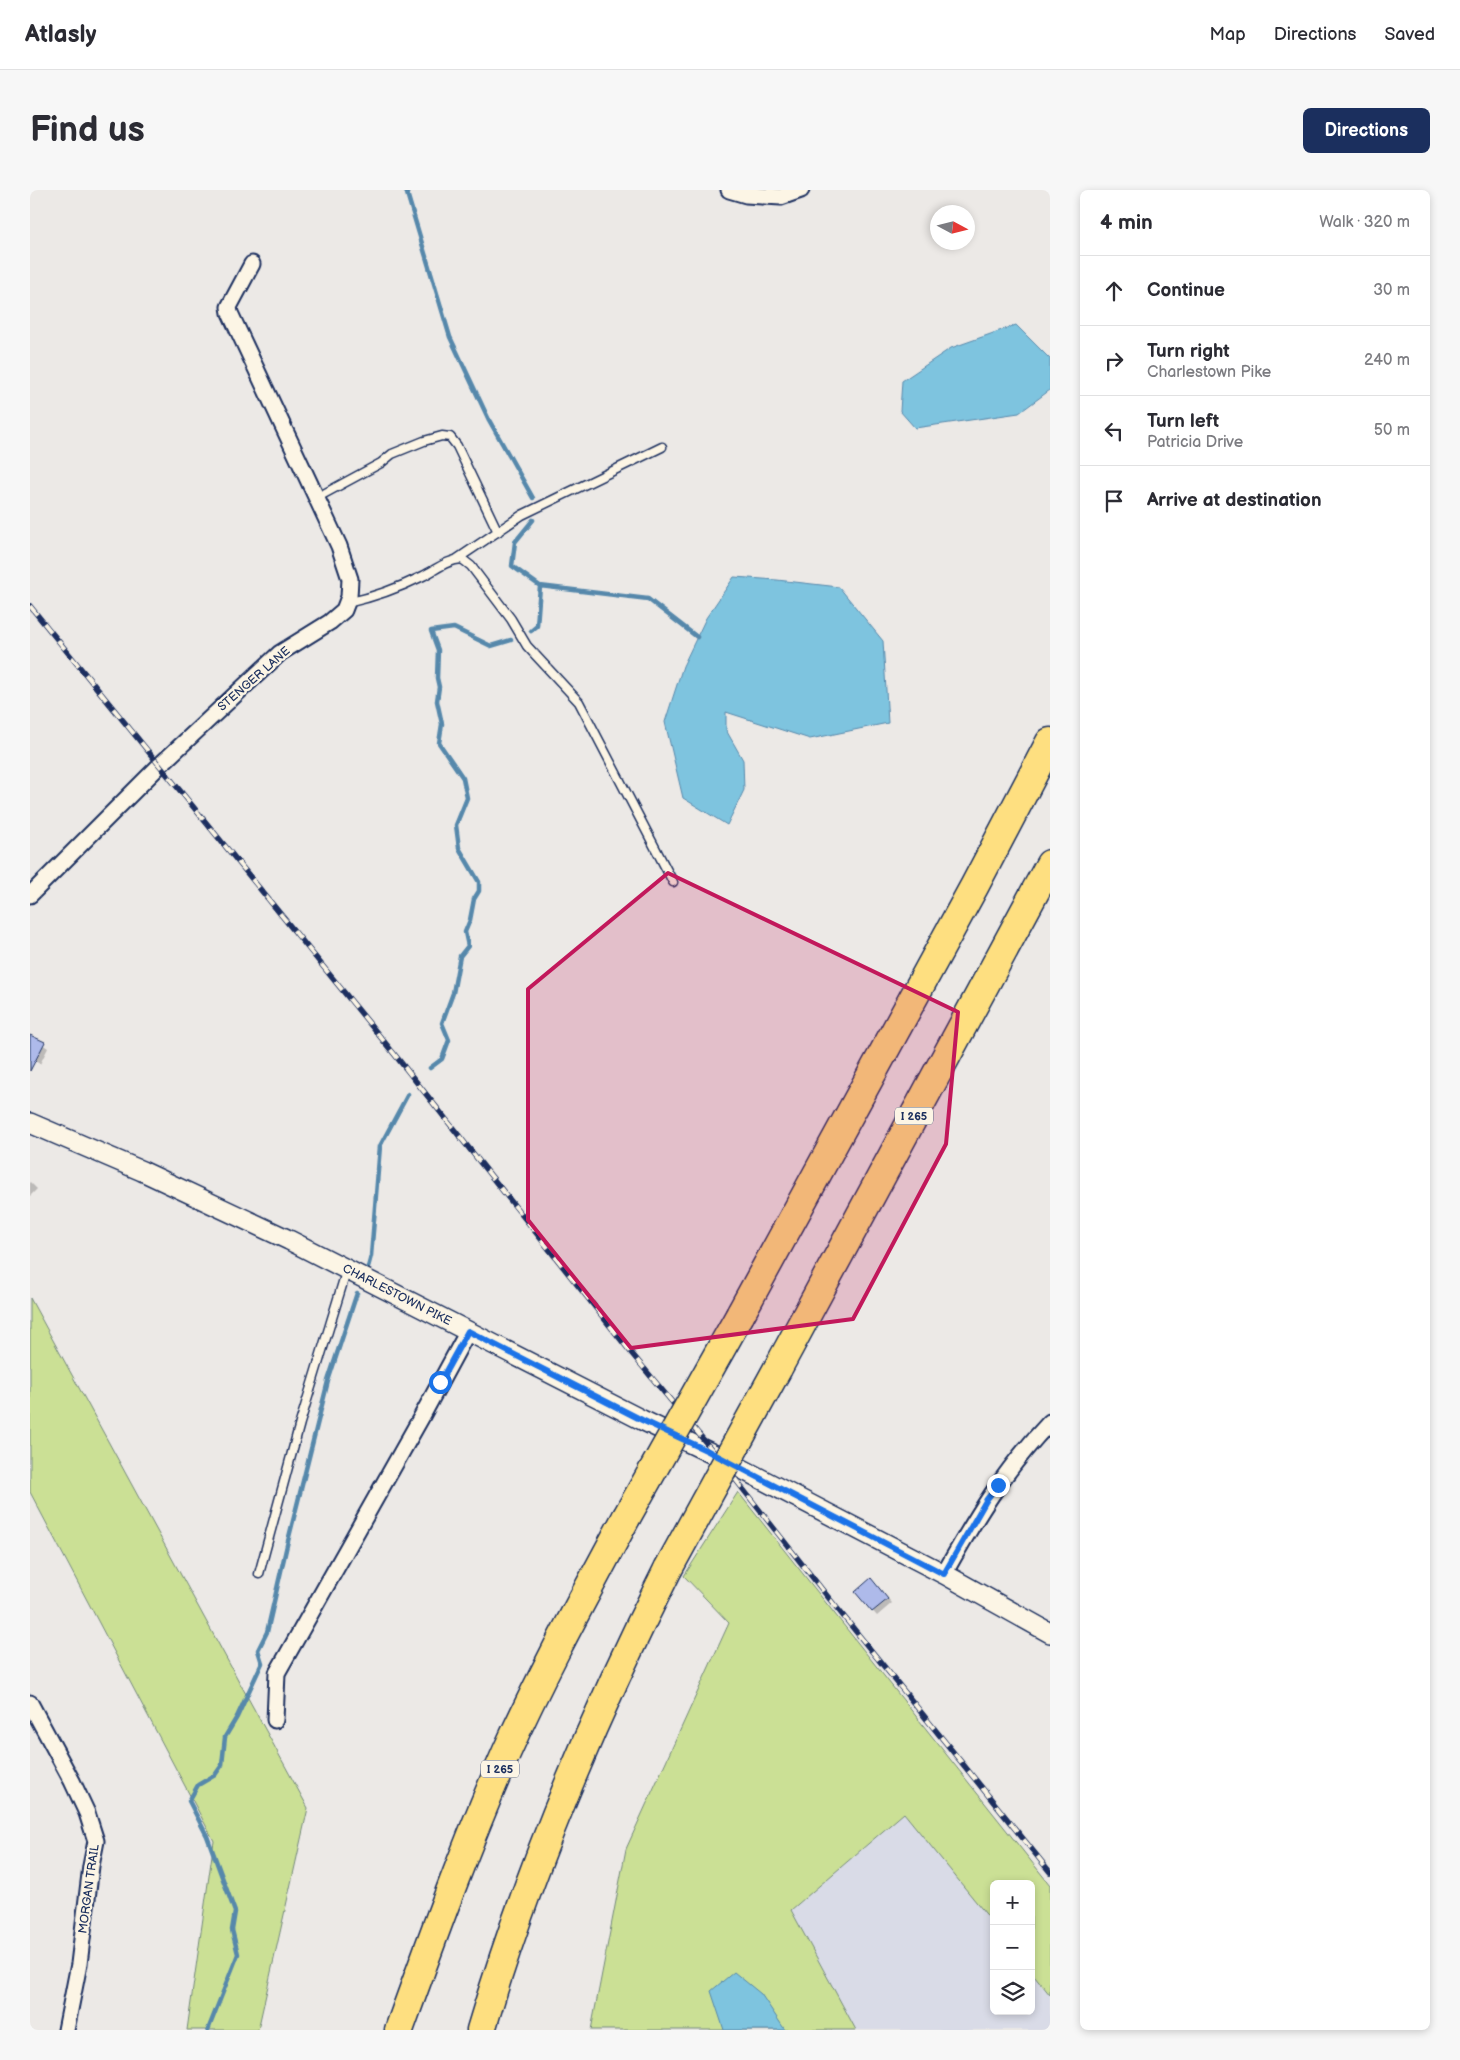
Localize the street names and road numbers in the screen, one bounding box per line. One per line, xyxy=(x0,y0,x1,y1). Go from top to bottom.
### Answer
street label: STENGER LANE xyxy=(215,643,293,715)
road number: I 265 xyxy=(895,1108,933,1124)
street label: CHARLESTOWN PIKE xyxy=(340,1261,454,1329)
road number: I 265 xyxy=(481,1760,519,1778)
street label: MORGAN TRAIL xyxy=(75,1843,103,1934)

